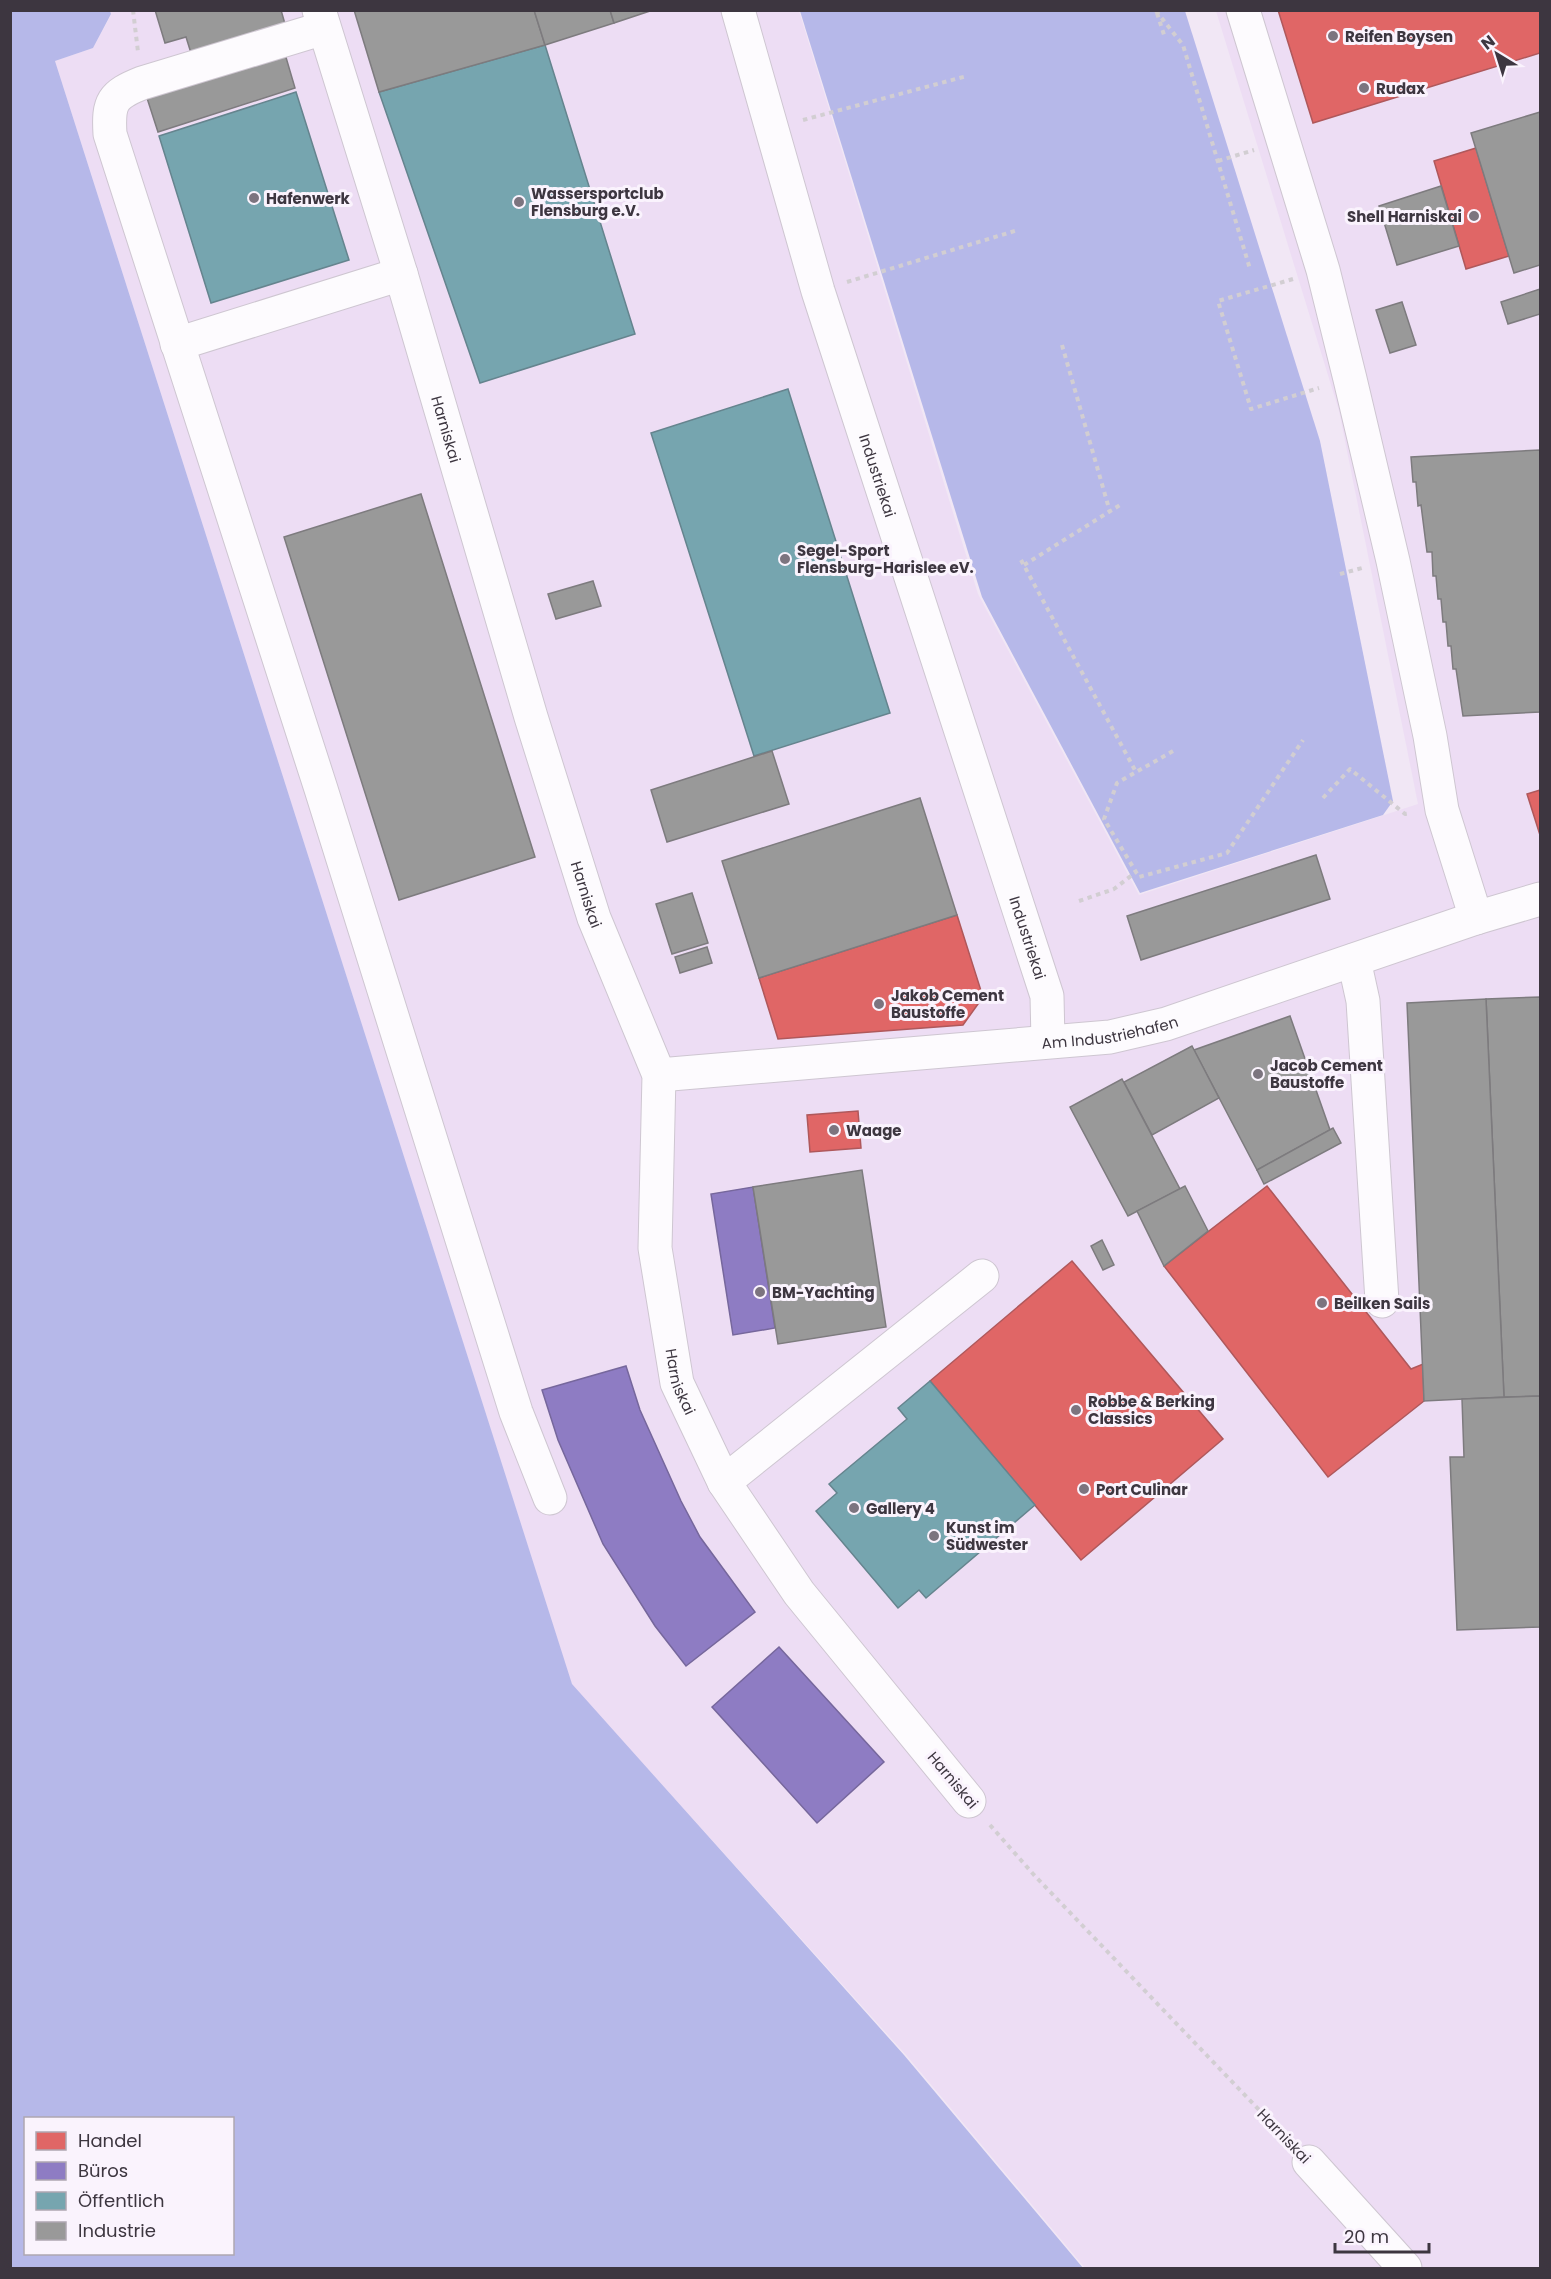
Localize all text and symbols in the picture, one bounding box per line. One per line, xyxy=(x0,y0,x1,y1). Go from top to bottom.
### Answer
north arrow xyxy=(1467,24,1527,84)
place label: Reifen Boysen xyxy=(1345,26,1453,47)
marker: Reifen Boysen xyxy=(1326,29,1340,43)
text: N xyxy=(1476,30,1500,55)
place label: Rudax xyxy=(1376,78,1425,99)
marker: Rudax xyxy=(1357,81,1371,95)
place label: Wassersportclub Flensburg e.V. xyxy=(531,183,664,221)
place label: Hafenwerk xyxy=(266,188,351,209)
marker: Hafenwerk xyxy=(247,191,261,205)
marker: Wassersportclub Flensburg e.V. xyxy=(512,195,526,209)
place label: Shell Harniskai xyxy=(1347,206,1462,227)
marker: Shell Harniskai xyxy=(1467,209,1481,223)
street label: Harniskai xyxy=(427,393,466,465)
street label: Industriekai xyxy=(855,431,901,520)
place label: Segel-Sport Flensburg-Harislee eV. xyxy=(797,540,974,578)
marker: Segel-Sport Flensburg-Harislee eV. xyxy=(778,552,792,566)
street label: Harniskai xyxy=(566,858,607,931)
street label: Industriekai xyxy=(1005,893,1051,982)
place label: Jakob Cement Baustoffe xyxy=(891,985,1004,1023)
marker: Jakob Cement Baustoffe xyxy=(872,997,886,1011)
street label: Am Industriehafen xyxy=(1041,1010,1181,1053)
place label: Jacob Cement Baustoffe xyxy=(1270,1055,1383,1093)
marker: Jacob Cement Baustoffe xyxy=(1251,1067,1265,1081)
place label: Waage xyxy=(846,1120,902,1141)
marker: Waage xyxy=(827,1123,841,1137)
place label: BM-Yachting xyxy=(772,1282,875,1303)
marker: BM-Yachting xyxy=(753,1285,767,1299)
place label: Beilken Sails xyxy=(1334,1293,1430,1314)
marker: Beilken Sails xyxy=(1315,1296,1329,1310)
street label: Harniskai xyxy=(661,1347,701,1418)
place label: Robbe & Berking Classics xyxy=(1088,1391,1215,1429)
marker: Robbe & Berking Classics xyxy=(1069,1403,1083,1417)
place label: Port Culinar xyxy=(1096,1479,1188,1500)
marker: Port Culinar xyxy=(1077,1482,1091,1496)
place label: Gallery 4 xyxy=(866,1498,935,1519)
marker: Gallery 4 xyxy=(847,1501,861,1515)
place label: Kunst im Südwester xyxy=(946,1517,1028,1555)
marker: Kunst im Südwester xyxy=(927,1529,941,1543)
street label: Harniskai xyxy=(923,1747,983,1813)
street label: Harniskai xyxy=(1253,2104,1315,2168)
legend xyxy=(24,2117,234,2255)
text: Handel xyxy=(78,2128,142,2153)
text: Büros xyxy=(78,2158,128,2183)
text: Öffentlich xyxy=(78,2188,165,2213)
scale bar xyxy=(1335,2216,1430,2254)
text: Industrie xyxy=(78,2218,156,2243)
text: 20 m xyxy=(1344,2224,1389,2249)

